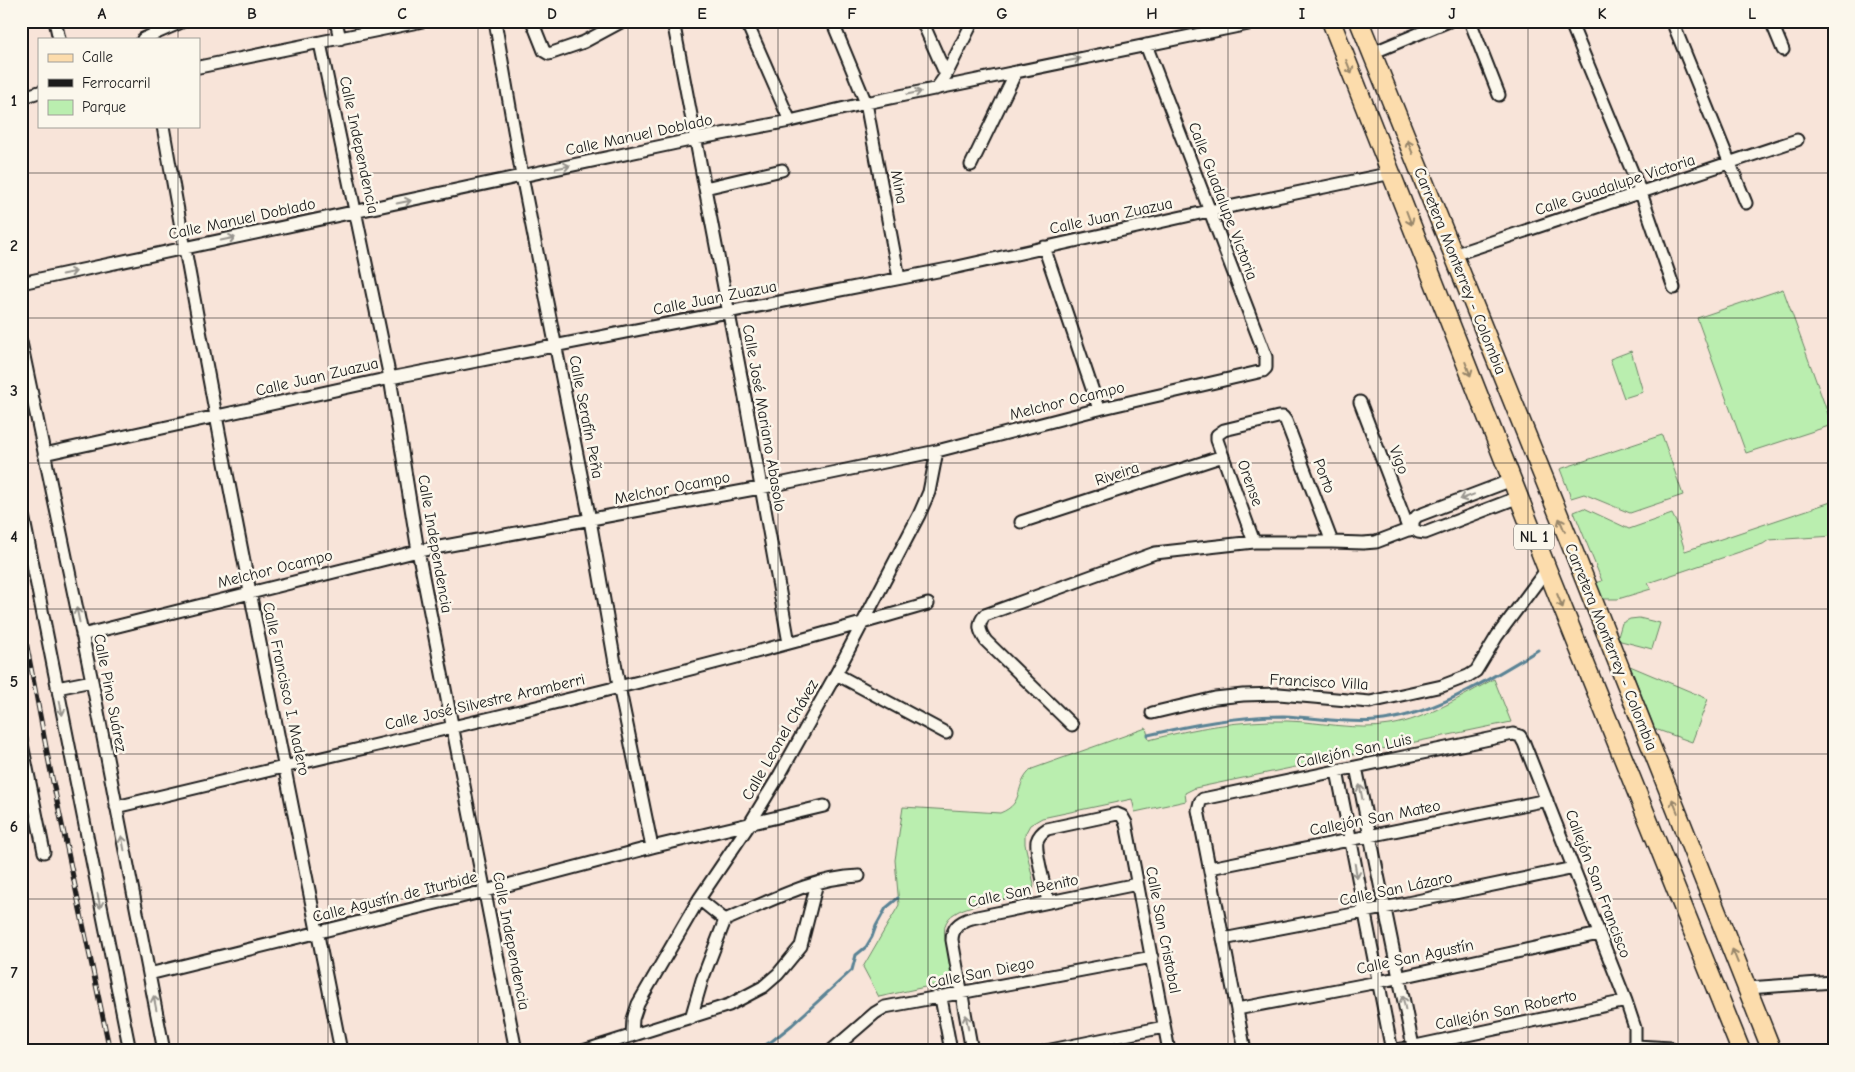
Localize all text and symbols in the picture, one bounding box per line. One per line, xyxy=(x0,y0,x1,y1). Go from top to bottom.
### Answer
text: A xyxy=(98,5,107,23)
text: B xyxy=(247,5,257,23)
text: C xyxy=(397,5,407,23)
text: D xyxy=(547,5,557,23)
text: E xyxy=(697,5,707,23)
text: F xyxy=(847,5,857,23)
text: G xyxy=(996,5,1008,23)
text: H xyxy=(1146,5,1158,23)
text: I xyxy=(1299,5,1305,23)
text: J xyxy=(1448,5,1456,23)
text: K xyxy=(1597,5,1607,23)
text: L xyxy=(1748,5,1756,23)
legend xyxy=(38,38,200,128)
text: Calle xyxy=(82,48,114,66)
one-way arrow xyxy=(1065,55,1081,65)
one-way arrow xyxy=(1345,58,1354,74)
text: Ferrocarril xyxy=(82,74,150,92)
street label: Calle Independencia xyxy=(336,74,382,216)
one-way arrow xyxy=(906,88,922,97)
text: 1 xyxy=(11,92,17,110)
text: Parque xyxy=(82,98,127,116)
street label: Calle Manuel Doblado xyxy=(564,111,714,159)
street label: Calle Guadalupe Victoria xyxy=(1185,120,1261,282)
one-way arrow xyxy=(1404,140,1414,155)
street label: Calle Guadalupe Victoria xyxy=(1533,151,1697,219)
one-way arrow xyxy=(554,162,570,172)
street label: Carretera Monterrey - Colombia xyxy=(1410,165,1510,377)
street label: Mina xyxy=(887,169,911,205)
street label: Calle Juan Zuazua xyxy=(1048,194,1174,238)
street label: Calle Manuel Doblado xyxy=(167,195,317,243)
one-way arrow xyxy=(396,196,412,206)
one-way arrow xyxy=(1405,209,1414,225)
one-way arrow xyxy=(220,234,236,243)
text: 2 xyxy=(10,237,18,255)
one-way arrow xyxy=(61,267,77,277)
street label: Calle Juan Zuazua xyxy=(652,277,778,319)
street label: Calle José Mariano Abasolo xyxy=(739,323,789,513)
street label: Calle Juan Zuazua xyxy=(254,354,380,400)
street label: Calle Serafín Peña xyxy=(565,354,607,480)
one-way arrow xyxy=(1464,361,1474,376)
street label: Melchor Ocampo xyxy=(1008,378,1126,424)
text: 3 xyxy=(10,382,18,400)
street label: Vigo xyxy=(1385,443,1413,477)
street label: Porto xyxy=(1309,456,1339,496)
street label: Orense xyxy=(1233,457,1267,509)
street label: Riveira xyxy=(1093,458,1141,490)
street label: Melchor Ocampo xyxy=(612,468,732,508)
street label: Calle Independencia xyxy=(414,473,456,615)
one-way arrow xyxy=(1459,494,1474,503)
one-way arrow xyxy=(1557,518,1567,533)
road number: NL 1 xyxy=(1514,524,1554,550)
text: 4 xyxy=(10,528,18,546)
street label: Carretera Monterrey - Colombia xyxy=(1561,541,1661,753)
street label: Melchor Ocampo xyxy=(216,546,334,592)
one-way arrow xyxy=(1556,593,1566,608)
street label: Calle Francisco I. Madero xyxy=(259,601,313,777)
one-way arrow xyxy=(73,608,82,624)
street label: Calle Pino Suárez xyxy=(90,632,130,754)
street label: Calle José Silvestre Aramberri xyxy=(383,670,587,734)
street label: Francisco Villa xyxy=(1269,670,1369,694)
text: 5 xyxy=(10,673,18,691)
street label: Calle Leonel Chávez xyxy=(738,676,822,804)
one-way arrow xyxy=(57,699,66,715)
street label: Callejón San Luis xyxy=(1295,730,1413,772)
one-way arrow xyxy=(1356,785,1366,801)
street label: Callejón San Mateo xyxy=(1308,796,1442,840)
one-way arrow xyxy=(1669,798,1678,813)
street label: Callejón San Francisco xyxy=(1561,807,1635,961)
text: 6 xyxy=(10,818,18,836)
one-way arrow xyxy=(118,836,128,852)
one-way arrow xyxy=(1352,862,1361,878)
street label: Calle San Cristobal xyxy=(1142,865,1184,995)
street label: Calle Agustín de Iturbide xyxy=(311,868,479,926)
street label: Calle San Lázaro xyxy=(1338,868,1454,910)
street label: Calle Independencia xyxy=(489,870,533,1012)
street label: Calle San Benito xyxy=(966,870,1080,912)
one-way arrow xyxy=(95,893,105,909)
street label: Calle San Agustín xyxy=(1355,936,1475,978)
one-way arrow xyxy=(1730,949,1739,965)
street label: Calle San Diego xyxy=(926,954,1036,992)
text: 7 xyxy=(10,964,18,982)
street label: Callejón San Roberto xyxy=(1434,986,1578,1034)
one-way arrow xyxy=(149,995,159,1011)
one-way arrow xyxy=(1399,995,1408,1011)
one-way arrow xyxy=(961,1015,971,1031)

